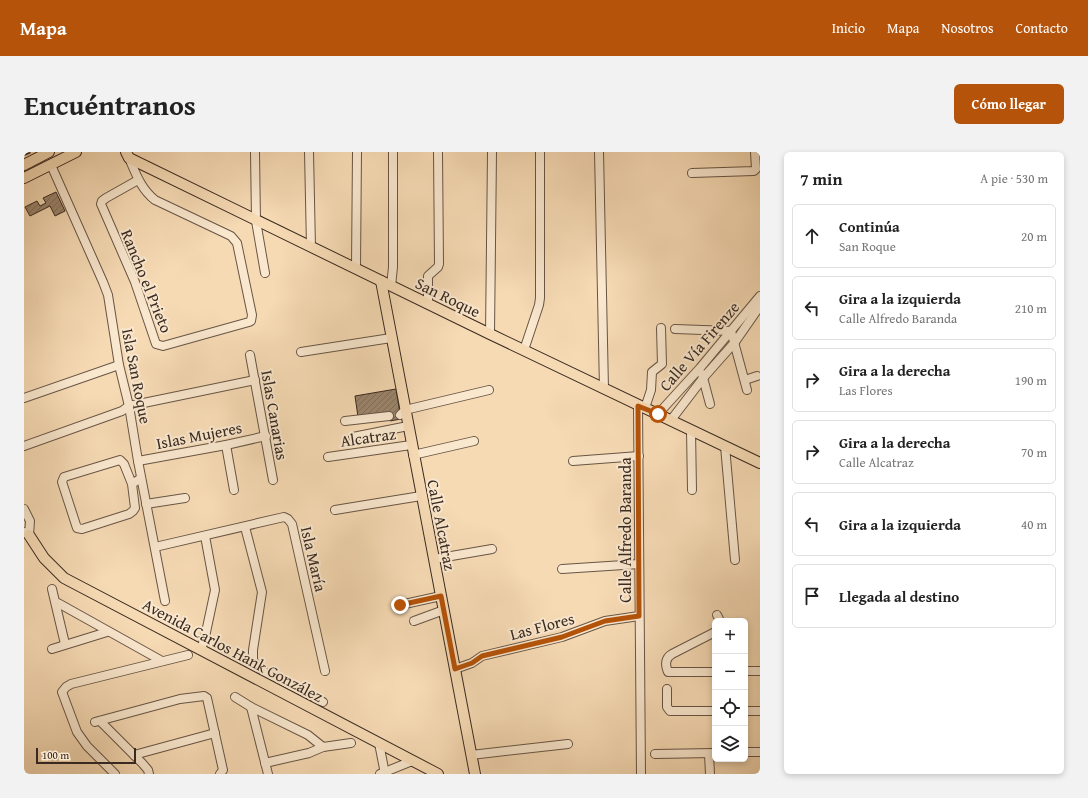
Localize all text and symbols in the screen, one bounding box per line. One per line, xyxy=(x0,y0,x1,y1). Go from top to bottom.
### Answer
text: Mapa xyxy=(20,14,67,42)
text: Inicio xyxy=(832,18,865,38)
text: Mapa xyxy=(887,18,919,38)
text: Nosotros xyxy=(941,18,994,38)
text: Contacto xyxy=(1016,18,1068,38)
text: Encuéntranos xyxy=(24,84,196,125)
button: Cómo llegar xyxy=(954,84,1064,124)
text: 7 min xyxy=(800,166,842,191)
text: A pie · 530 m xyxy=(980,169,1048,188)
text: Continúa xyxy=(839,216,900,237)
icon: ahead xyxy=(801,225,823,247)
street label: Rancho el Prieto xyxy=(115,226,179,336)
text: 20 m xyxy=(1021,227,1047,246)
text: San Roque xyxy=(839,237,896,256)
street label: San Roque xyxy=(411,271,485,323)
text: Gira a la izquierda xyxy=(839,288,961,309)
street label: Calle Vía Firenze xyxy=(653,296,745,396)
icon: left xyxy=(801,297,823,319)
text: 210 m xyxy=(1015,299,1047,318)
text: Calle Alfredo Baranda xyxy=(839,309,957,328)
street label: Isla San Roque xyxy=(116,326,158,426)
text: Gira a la derecha xyxy=(839,360,950,381)
street label: Islas Canarias xyxy=(255,368,295,462)
icon: right xyxy=(801,369,823,391)
text: 190 m xyxy=(1015,371,1047,390)
text: Las Flores xyxy=(839,381,893,400)
route start xyxy=(649,405,667,423)
street label: Islas Mujeres xyxy=(154,415,244,455)
street label: Alcatraz xyxy=(339,421,397,453)
text: Gira a la derecha xyxy=(839,432,950,453)
icon: right xyxy=(801,441,823,463)
text: 70 m xyxy=(1021,443,1047,462)
text: Calle Alcatraz xyxy=(839,453,914,472)
street label: Calle Alfredo Baranda xyxy=(613,457,637,603)
street label: Calle Alcatraz xyxy=(421,478,463,572)
icon: left xyxy=(801,513,823,535)
text: Gira a la izquierda xyxy=(839,514,961,535)
text: 40 m xyxy=(1021,515,1047,534)
street label: Isla María xyxy=(295,524,333,594)
icon: arrive xyxy=(801,585,823,607)
text: Llegada al destino xyxy=(839,586,959,607)
street label: Avenida Carlos Hank González xyxy=(138,592,328,708)
route end xyxy=(391,596,409,614)
street label: Las Flores xyxy=(507,606,577,646)
map controls xyxy=(712,618,748,762)
button: + xyxy=(712,618,748,654)
button: − xyxy=(712,654,748,690)
button: locate xyxy=(712,690,748,726)
button: layers xyxy=(712,726,748,762)
scale bar xyxy=(36,746,136,765)
text: 100 m xyxy=(42,747,69,763)

